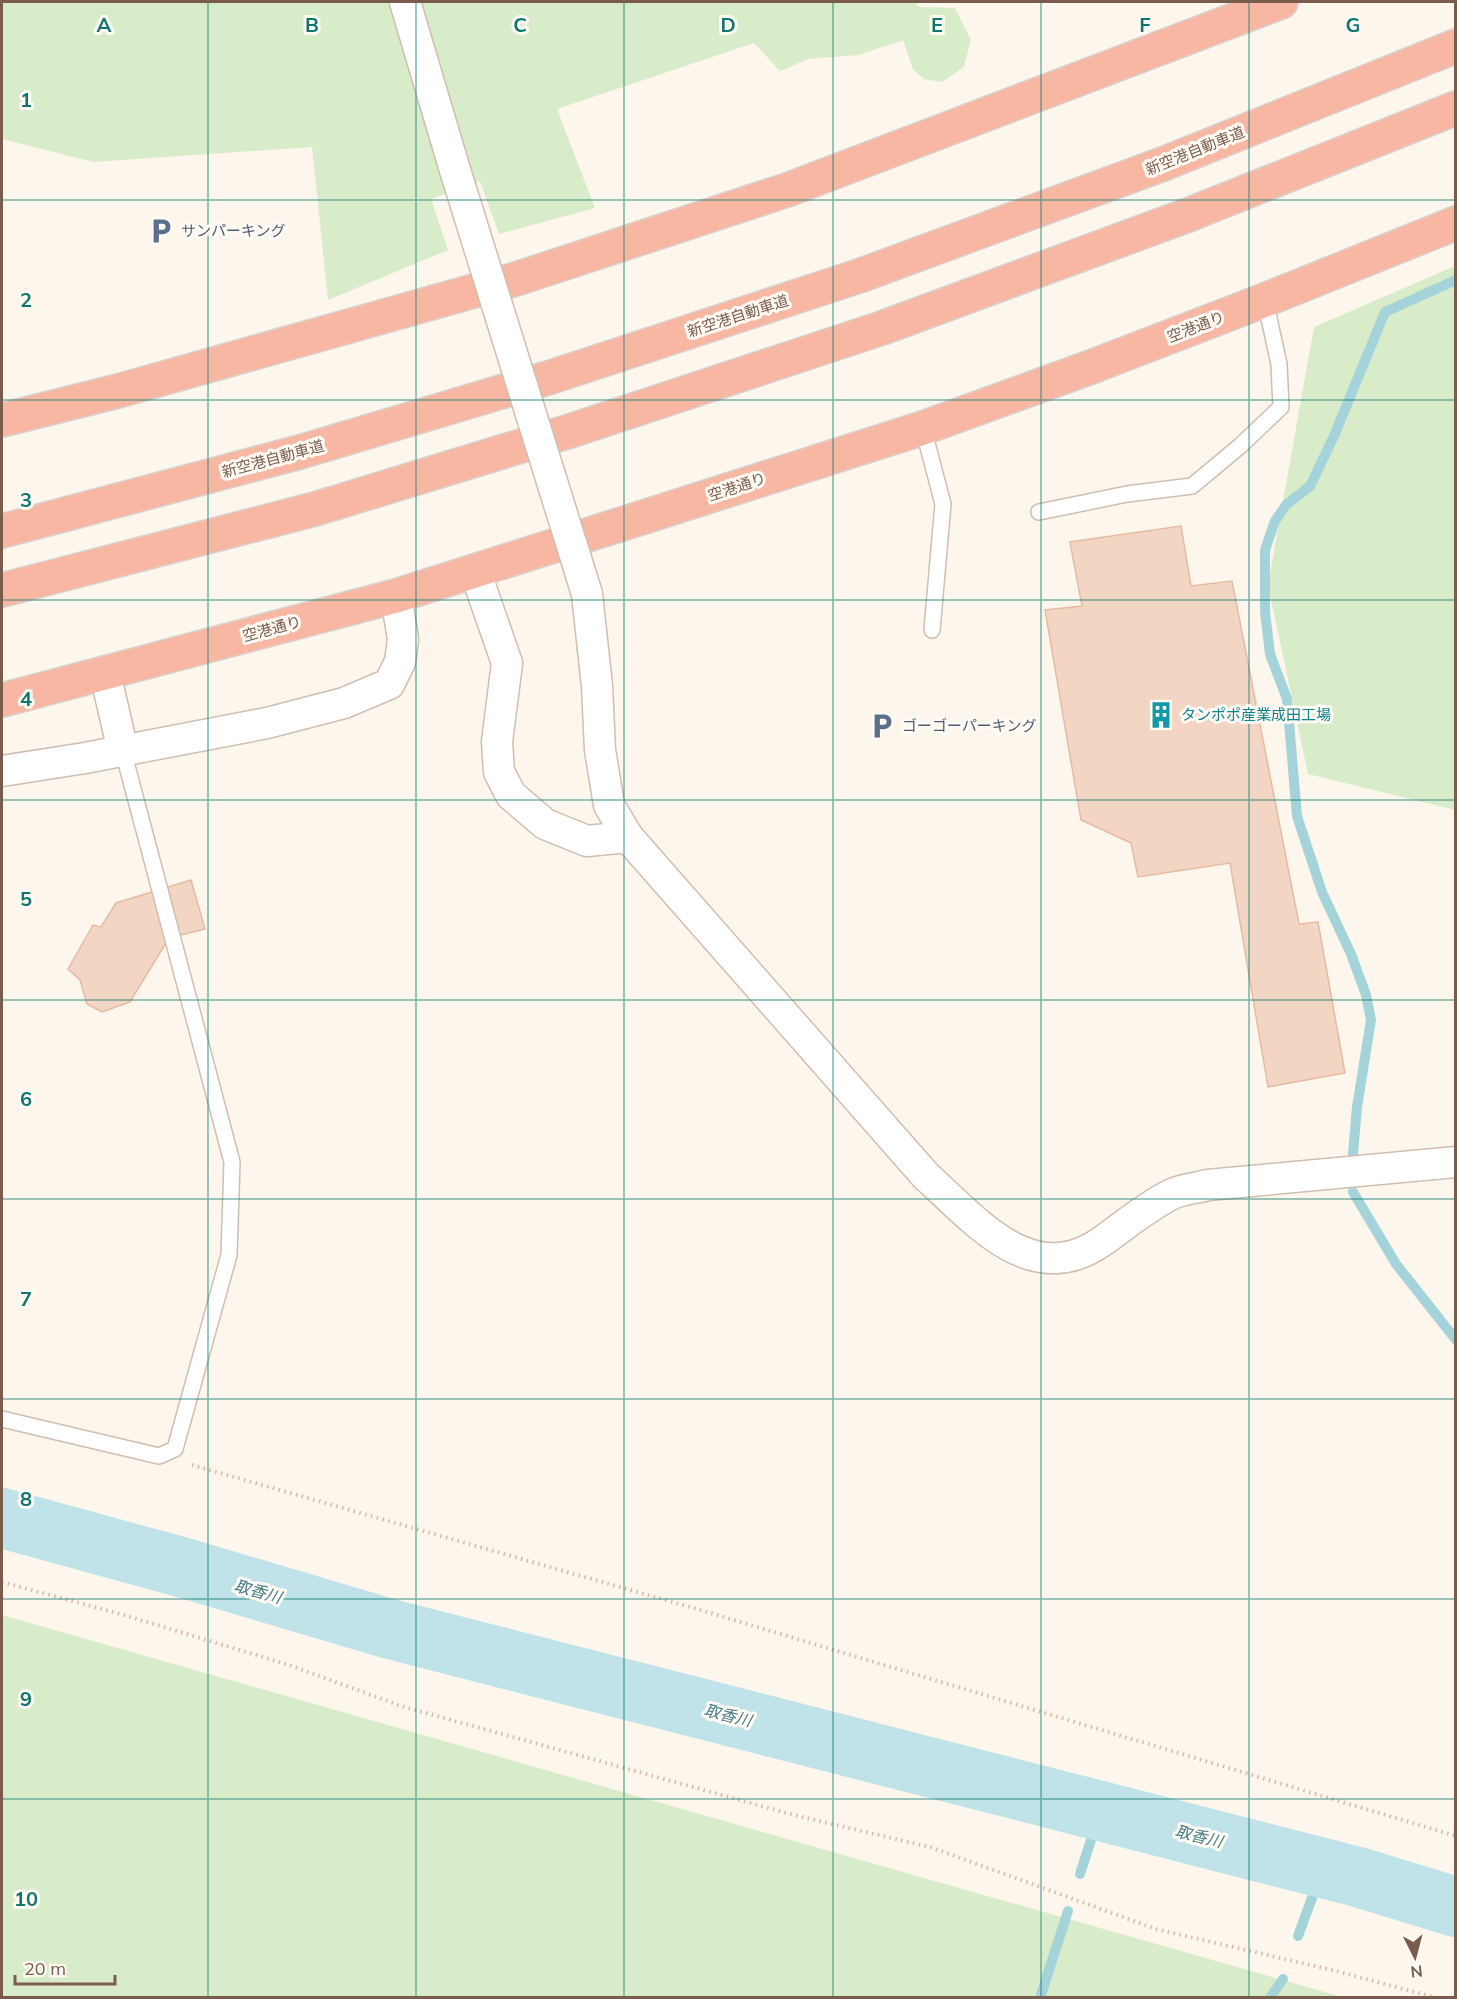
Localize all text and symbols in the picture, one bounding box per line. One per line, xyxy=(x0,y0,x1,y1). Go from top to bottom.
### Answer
text: A xyxy=(97,12,112,37)
text: B xyxy=(305,12,319,37)
text: C xyxy=(513,12,527,37)
text: D xyxy=(720,12,736,37)
text: E xyxy=(931,12,943,37)
text: F xyxy=(1139,12,1151,37)
text: G xyxy=(1346,12,1360,37)
text: 1 xyxy=(20,87,32,112)
street label: 新空港自動車道 xyxy=(1143,122,1247,179)
parking icon: サンパーキング xyxy=(146,216,176,246)
place label: サンパーキング xyxy=(181,221,286,240)
text: 2 xyxy=(20,287,32,312)
street label: 新空港自動車道 xyxy=(685,290,791,341)
street label: 空港通り xyxy=(1164,307,1227,346)
street label: 新空港自動車道 xyxy=(220,436,326,481)
street label: 空港通り xyxy=(705,468,768,505)
text: 3 xyxy=(20,487,32,512)
street label: 空港通り xyxy=(240,612,303,645)
text: 4 xyxy=(20,686,32,711)
building icon: タンポポ産業成田工場 xyxy=(1146,700,1176,730)
place label: タンポポ産業成田工場 xyxy=(1181,705,1331,724)
parking icon: ゴーゴーパーキング xyxy=(867,711,897,741)
place label: ゴーゴーパーキング xyxy=(902,716,1036,735)
text: 5 xyxy=(20,886,32,911)
text: 6 xyxy=(20,1086,32,1111)
text: 7 xyxy=(20,1286,32,1311)
text: 8 xyxy=(20,1486,32,1511)
water label: 取香川 xyxy=(232,1575,286,1608)
text: 9 xyxy=(20,1686,32,1711)
water label: 取香川 xyxy=(702,1699,756,1731)
water label: 取香川 xyxy=(1173,1820,1227,1852)
text: 10 xyxy=(14,1886,38,1911)
north arrow xyxy=(1385,1927,1445,1987)
scale bar xyxy=(15,1948,116,1986)
text: 20 m xyxy=(24,1957,66,1980)
text: N xyxy=(1410,1961,1424,1982)

